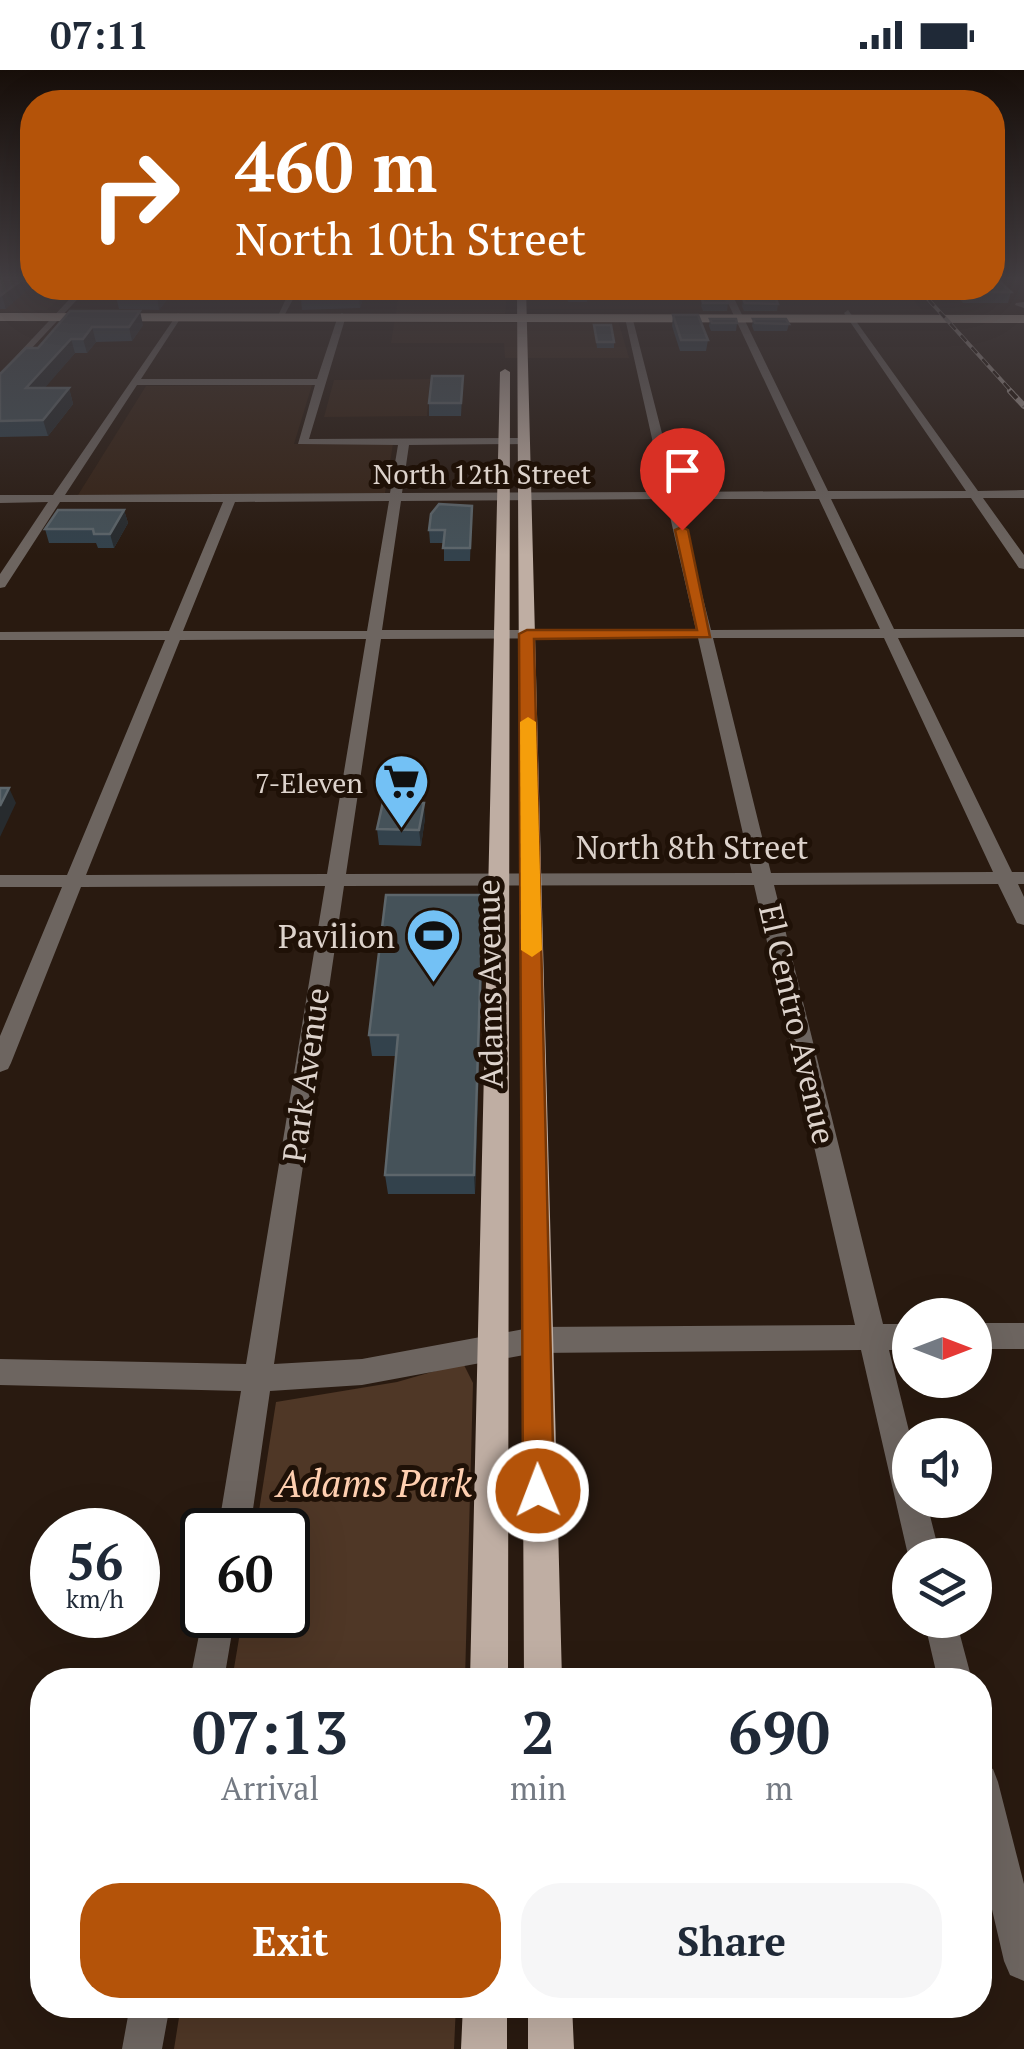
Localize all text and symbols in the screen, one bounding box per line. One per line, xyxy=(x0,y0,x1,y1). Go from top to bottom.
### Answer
text: 07:11 xyxy=(50,10,149,60)
text: 460 m xyxy=(235,119,437,212)
icon: right xyxy=(70,130,200,260)
text: North 10th Street xyxy=(235,208,586,268)
pin xyxy=(640,428,725,531)
icon: arrive xyxy=(655,443,710,498)
street label: North 12th Street xyxy=(373,455,592,492)
supermarket icon: 7-Eleven xyxy=(372,752,432,831)
place label: 7-Eleven xyxy=(255,764,363,801)
street label: North 8th Street xyxy=(576,826,808,868)
street label: Adams Avenue xyxy=(466,879,512,1089)
street label: El Centro Avenue xyxy=(750,900,846,1148)
sports icon: Pavilion xyxy=(404,906,464,985)
place label: Pavilion xyxy=(278,915,395,957)
street label: Park Avenue xyxy=(272,985,338,1165)
north arrow xyxy=(892,1298,992,1398)
map controls xyxy=(892,1298,992,1638)
button: sound xyxy=(892,1418,992,1518)
position arrow xyxy=(486,1439,590,1543)
park label: Adams Park xyxy=(274,1458,473,1508)
speed limit sign: 60 xyxy=(180,1508,310,1638)
text: 56 xyxy=(67,1528,123,1594)
button: layers xyxy=(892,1538,992,1638)
text: km/h xyxy=(66,1582,124,1615)
text: 07:13 xyxy=(192,1692,348,1771)
text: 2 xyxy=(521,1692,555,1771)
text: 690 xyxy=(728,1692,830,1771)
text: Arrival xyxy=(221,1767,319,1809)
text: min xyxy=(510,1767,566,1809)
text: m xyxy=(765,1767,793,1809)
button: Exit xyxy=(80,1883,501,1998)
button: Share xyxy=(521,1883,942,1998)

